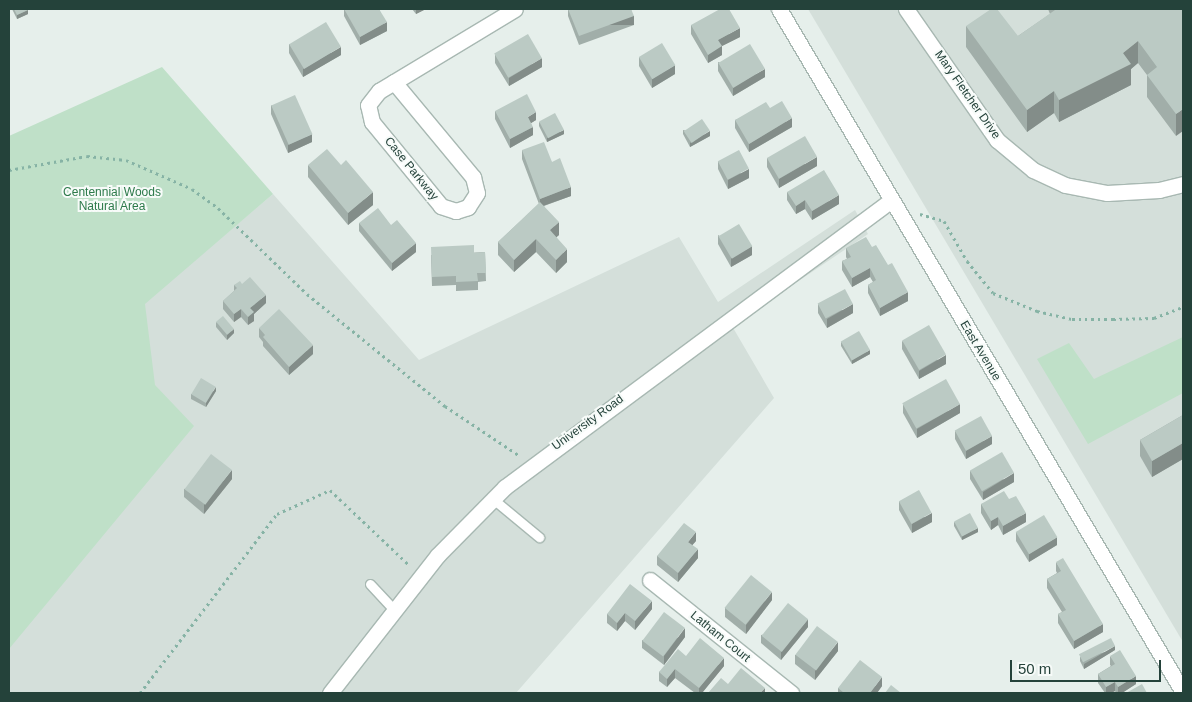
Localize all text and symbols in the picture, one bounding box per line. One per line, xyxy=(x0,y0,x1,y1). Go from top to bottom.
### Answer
street label: Mary Fletcher Drive xyxy=(931,48,1003,142)
street label: Case Parkway xyxy=(381,134,441,204)
park label: Centennial Woods Natural Area xyxy=(63,186,161,214)
street label: East Avenue xyxy=(956,318,1004,384)
street label: University Road xyxy=(550,392,626,454)
street label: Latham Court xyxy=(687,609,753,665)
scale bar xyxy=(1012,650,1163,682)
text: 50 m xyxy=(1018,660,1051,677)

